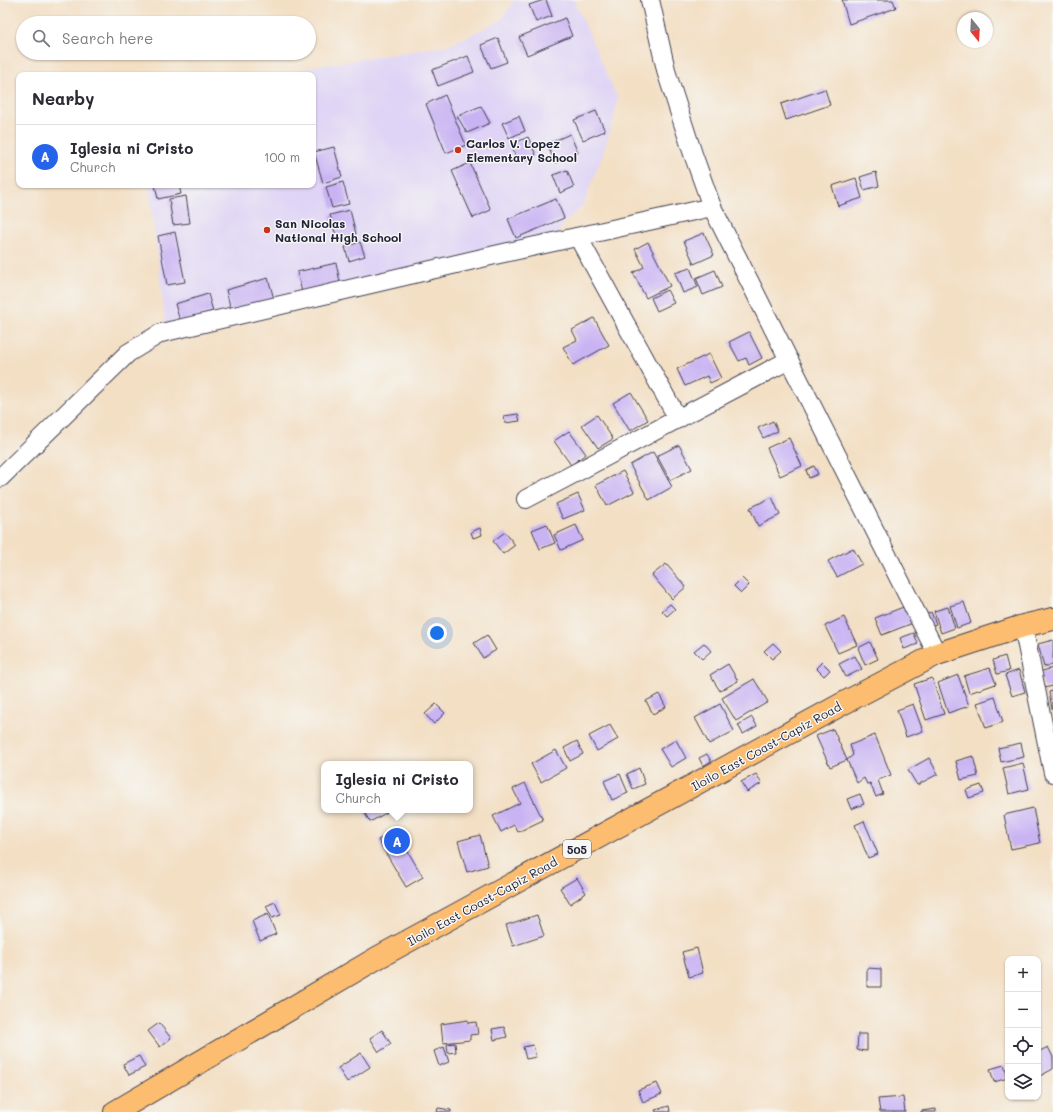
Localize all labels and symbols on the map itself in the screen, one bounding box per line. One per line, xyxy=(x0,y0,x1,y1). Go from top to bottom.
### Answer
north arrow xyxy=(957,12,993,48)
place label: Carlos V. Lopez Elementary School xyxy=(466,135,577,165)
marker: Carlos V. Lopez Elementary School xyxy=(453,145,463,155)
place label: San Nicolas National High School xyxy=(275,215,402,245)
marker: San Nicolas National High School xyxy=(262,225,272,235)
your location xyxy=(427,623,447,643)
street label: Iloilo East Coast-Capiz Road xyxy=(688,698,844,794)
pin: A xyxy=(384,826,410,856)
road number: 505 xyxy=(563,840,591,858)
street label: Iloilo East Coast-Capiz Road xyxy=(404,853,560,949)

